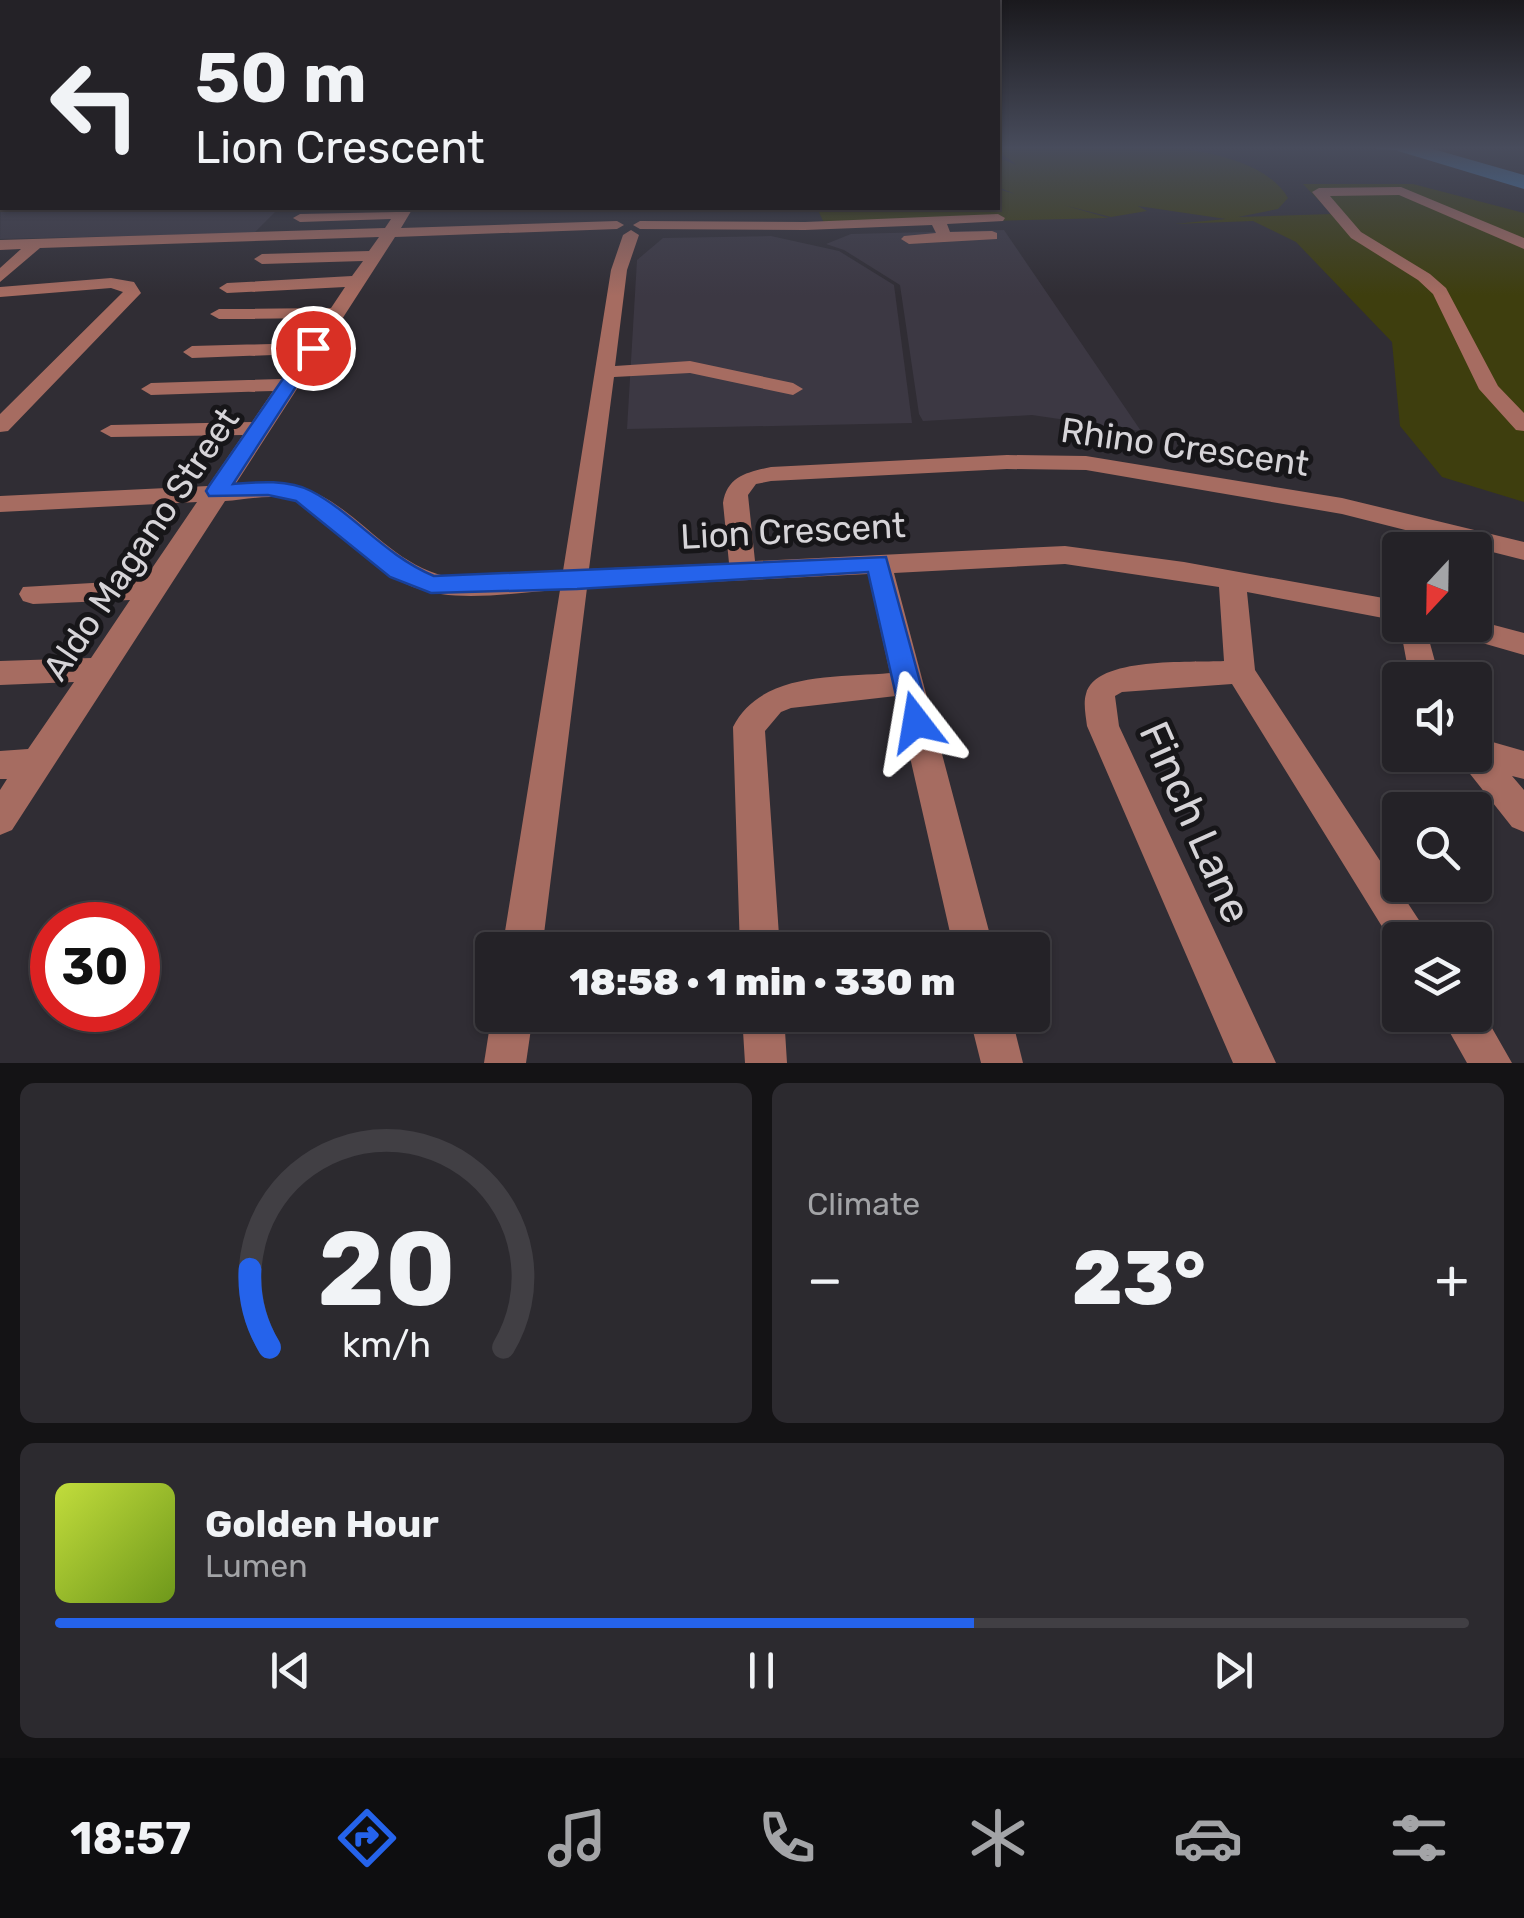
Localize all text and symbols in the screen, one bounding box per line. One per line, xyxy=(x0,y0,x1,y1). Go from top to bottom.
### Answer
text: 50 m xyxy=(195,37,367,120)
icon: left xyxy=(30,40,160,170)
text: Lion Crescent xyxy=(195,121,485,174)
pin xyxy=(271,306,356,391)
icon: arrive xyxy=(286,321,341,376)
street label: Aldo Magano Street xyxy=(34,400,248,688)
street label: Rhino Crescent xyxy=(1058,409,1312,485)
street label: Lion Crescent xyxy=(679,504,907,558)
north arrow xyxy=(1382,532,1492,642)
map controls xyxy=(1382,532,1492,1032)
button: sound xyxy=(1382,662,1492,772)
position arrow xyxy=(864,670,968,774)
street label: Finch Lane xyxy=(1129,714,1262,931)
button: search xyxy=(1382,792,1492,902)
speed limit sign: 30 xyxy=(30,902,160,1032)
button: layers xyxy=(1382,922,1492,1032)
text: 18:58 · 1 min · 330 m xyxy=(569,959,956,1005)
text: Climate xyxy=(807,1185,920,1223)
text: 20 xyxy=(317,1208,455,1331)
text: 23° xyxy=(1072,1234,1206,1323)
text: − xyxy=(807,1247,843,1312)
text: + xyxy=(1435,1247,1469,1312)
text: km/h xyxy=(341,1324,431,1366)
text: Golden Hour xyxy=(205,1501,439,1547)
text: Lumen xyxy=(205,1547,308,1585)
icon: previous xyxy=(263,1643,318,1698)
icon: pause xyxy=(734,1643,789,1698)
icon: next xyxy=(1206,1643,1261,1698)
icon: directions xyxy=(332,1803,402,1873)
icon: music xyxy=(542,1803,612,1873)
icon: phone xyxy=(752,1803,822,1873)
icon: climate xyxy=(963,1803,1033,1873)
icon: car xyxy=(1173,1803,1243,1873)
icon: filters xyxy=(1384,1803,1454,1873)
text: 18:57 xyxy=(70,1812,191,1865)

